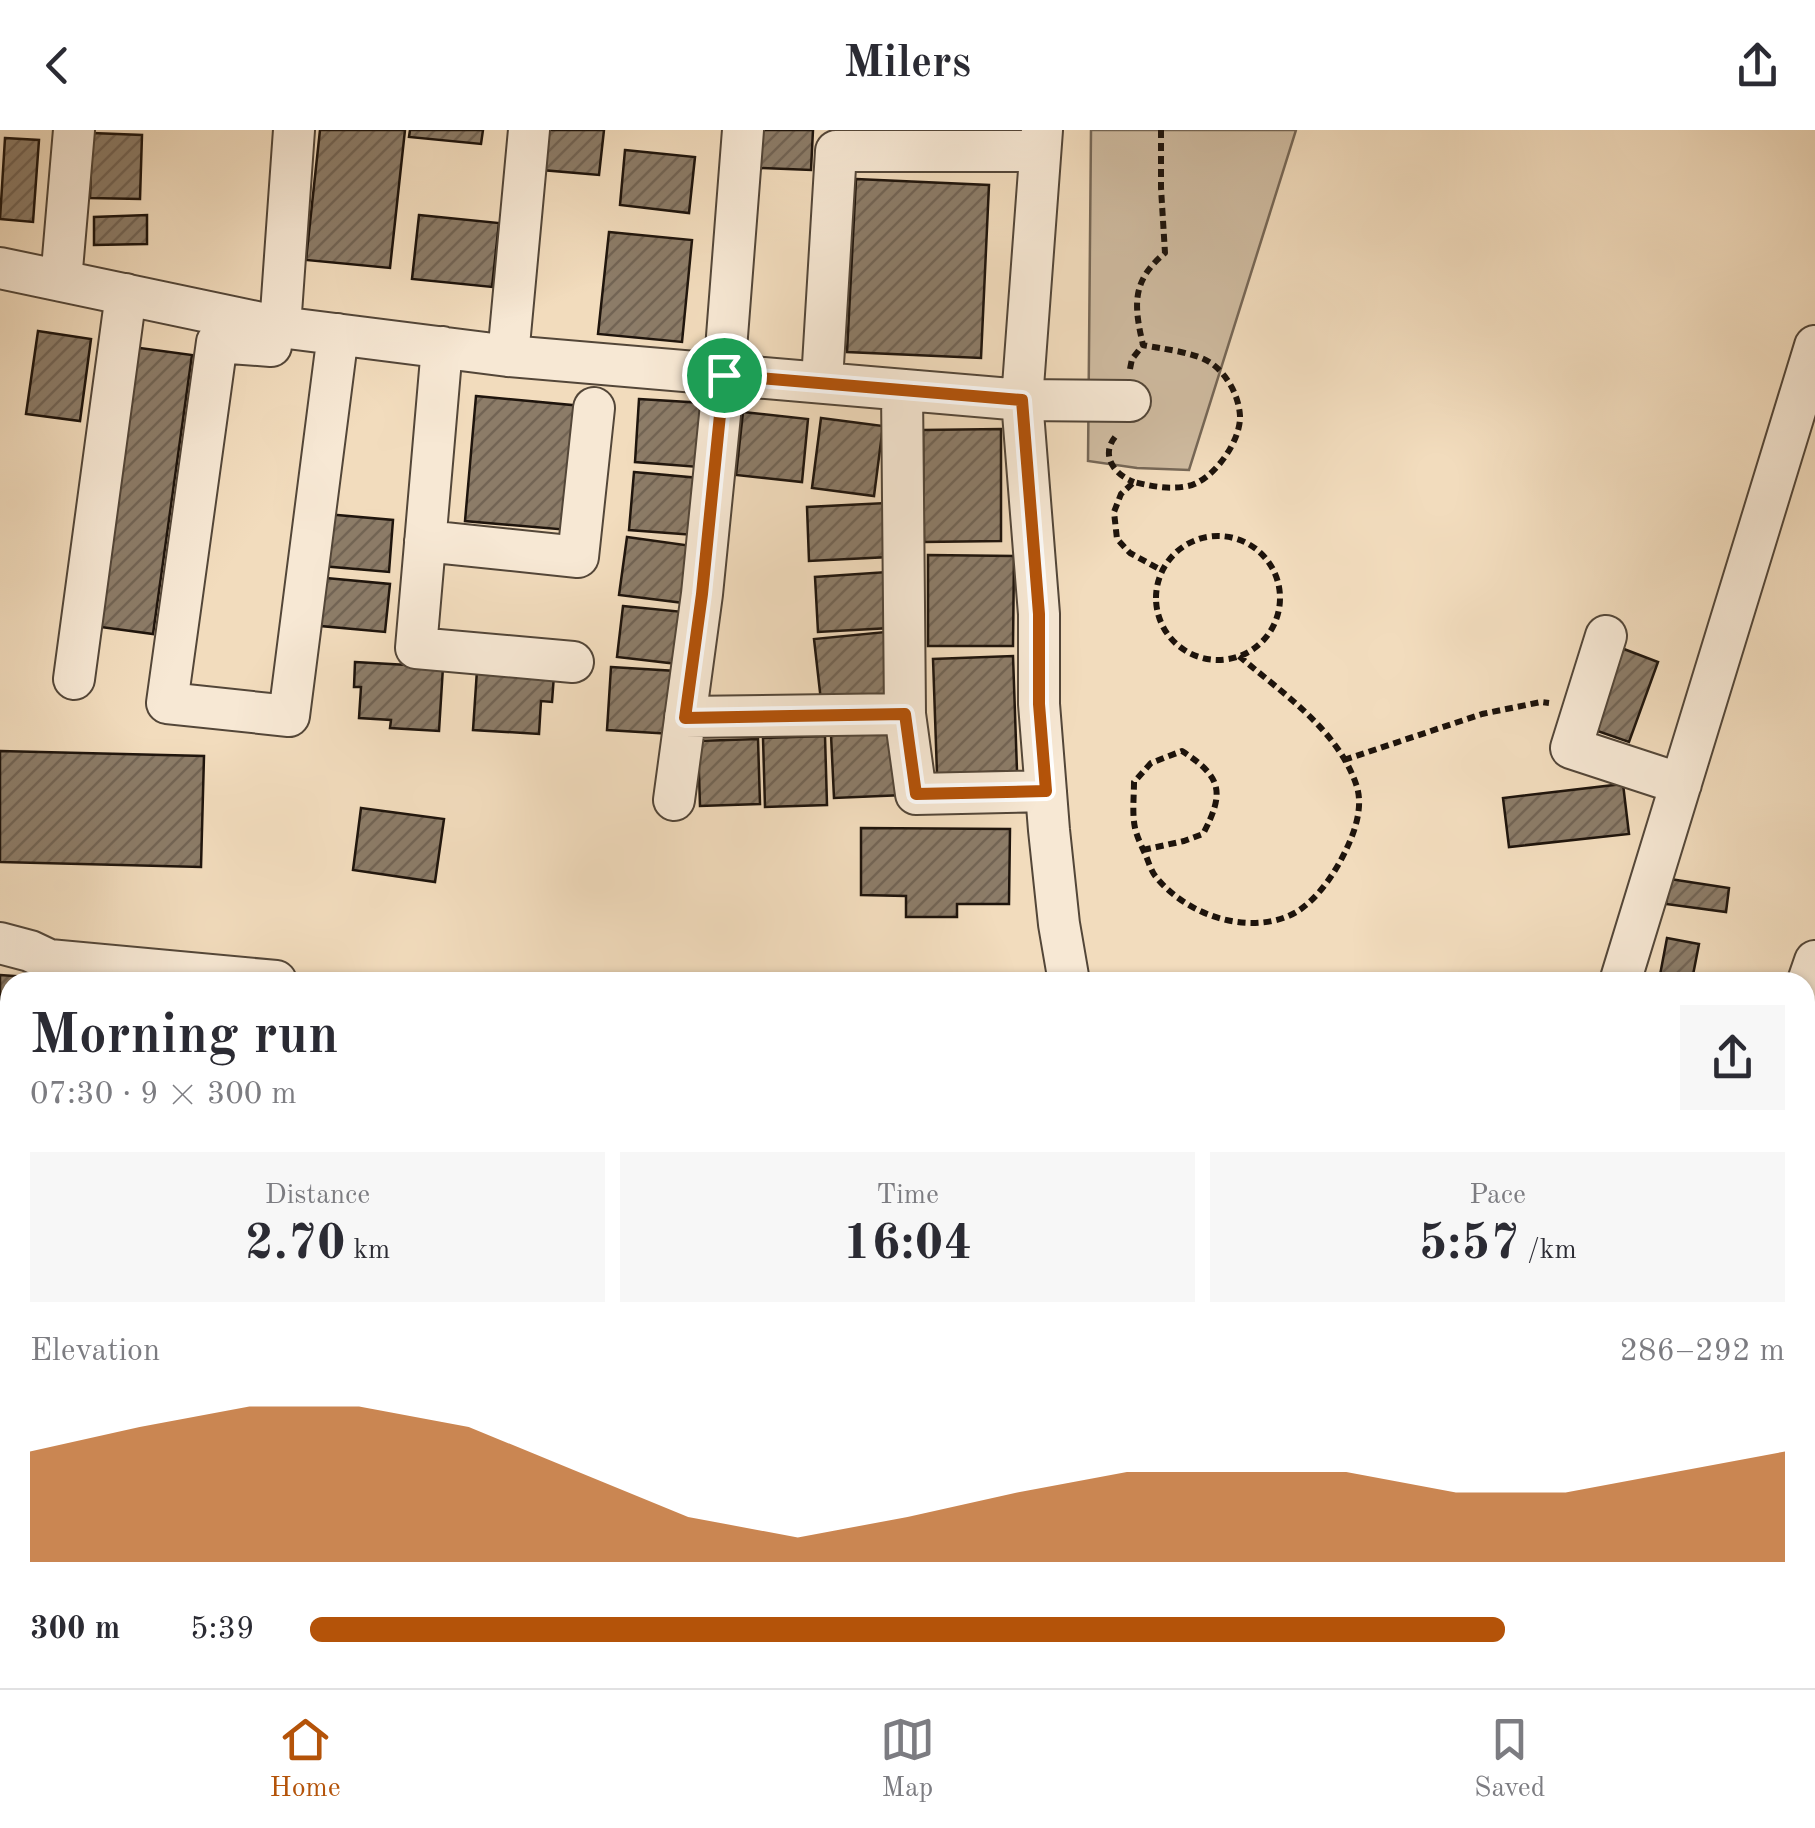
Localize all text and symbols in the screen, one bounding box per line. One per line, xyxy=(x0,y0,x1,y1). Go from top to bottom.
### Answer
icon: back xyxy=(30,38,85,93)
icon: share xyxy=(1730,38,1785,93)
text: Milers xyxy=(844,42,971,87)
pin xyxy=(682,333,767,418)
icon: arrive xyxy=(697,348,752,403)
button: share xyxy=(1680,1005,1785,1110)
text: Morning run xyxy=(30,1010,339,1065)
text: 07:30 · 9 × 300 m xyxy=(30,1079,297,1111)
text: Distance xyxy=(265,1182,370,1210)
text: Time xyxy=(876,1182,939,1210)
text: Pace xyxy=(1469,1182,1526,1210)
text: 2.70 xyxy=(245,1220,346,1270)
text: 16:04 xyxy=(843,1220,973,1270)
text: 5:57 xyxy=(1418,1220,1519,1270)
text: km xyxy=(346,1237,390,1265)
text: /km xyxy=(1519,1237,1577,1265)
text: Elevation xyxy=(30,1336,160,1368)
text: 286–292 m xyxy=(1619,1336,1785,1368)
text: 300 m xyxy=(30,1614,120,1646)
text: 5:39 xyxy=(190,1614,255,1646)
tab: Home xyxy=(270,1712,341,1807)
tab: Map xyxy=(880,1712,935,1807)
tab: Saved xyxy=(1474,1712,1545,1807)

